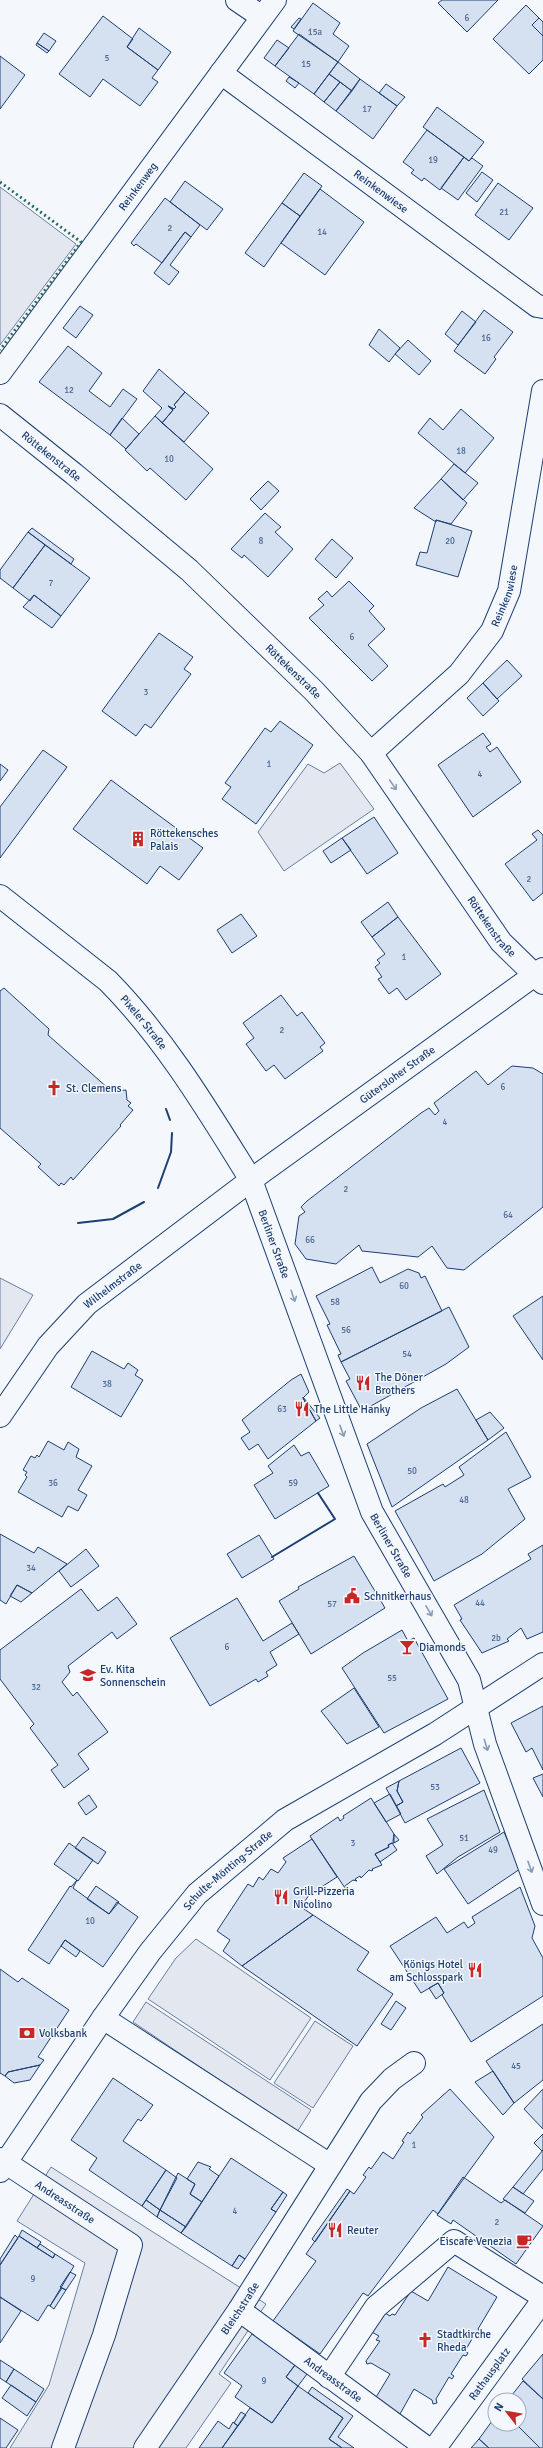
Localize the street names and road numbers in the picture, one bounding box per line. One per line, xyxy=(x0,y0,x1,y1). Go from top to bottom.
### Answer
street label: Reinkenweg xyxy=(116,160,160,213)
street label: Reinkenwiese xyxy=(351,167,411,216)
street label: Röttekenstraße xyxy=(19,429,84,484)
street label: Reinkenwiese xyxy=(489,564,520,629)
street label: Röttekenstraße xyxy=(263,642,324,702)
street label: Röttekenstraße xyxy=(464,894,518,960)
street label: Pixeler Straße xyxy=(117,992,170,1052)
street label: Gütersloher Straße xyxy=(357,1043,438,1107)
street label: Berliner Straße xyxy=(255,1208,292,1280)
street label: Wilhelmstraße xyxy=(81,1259,144,1311)
street label: Berliner Straße xyxy=(367,1511,415,1580)
street label: Schulte-Mönting-Straße xyxy=(181,1827,275,1913)
street label: Andreasstraße xyxy=(33,2178,97,2227)
street label: Bleichstraße xyxy=(218,2280,262,2337)
street label: Rathausplatz xyxy=(466,2345,513,2403)
street label: Andreasstraße xyxy=(301,2354,365,2405)

